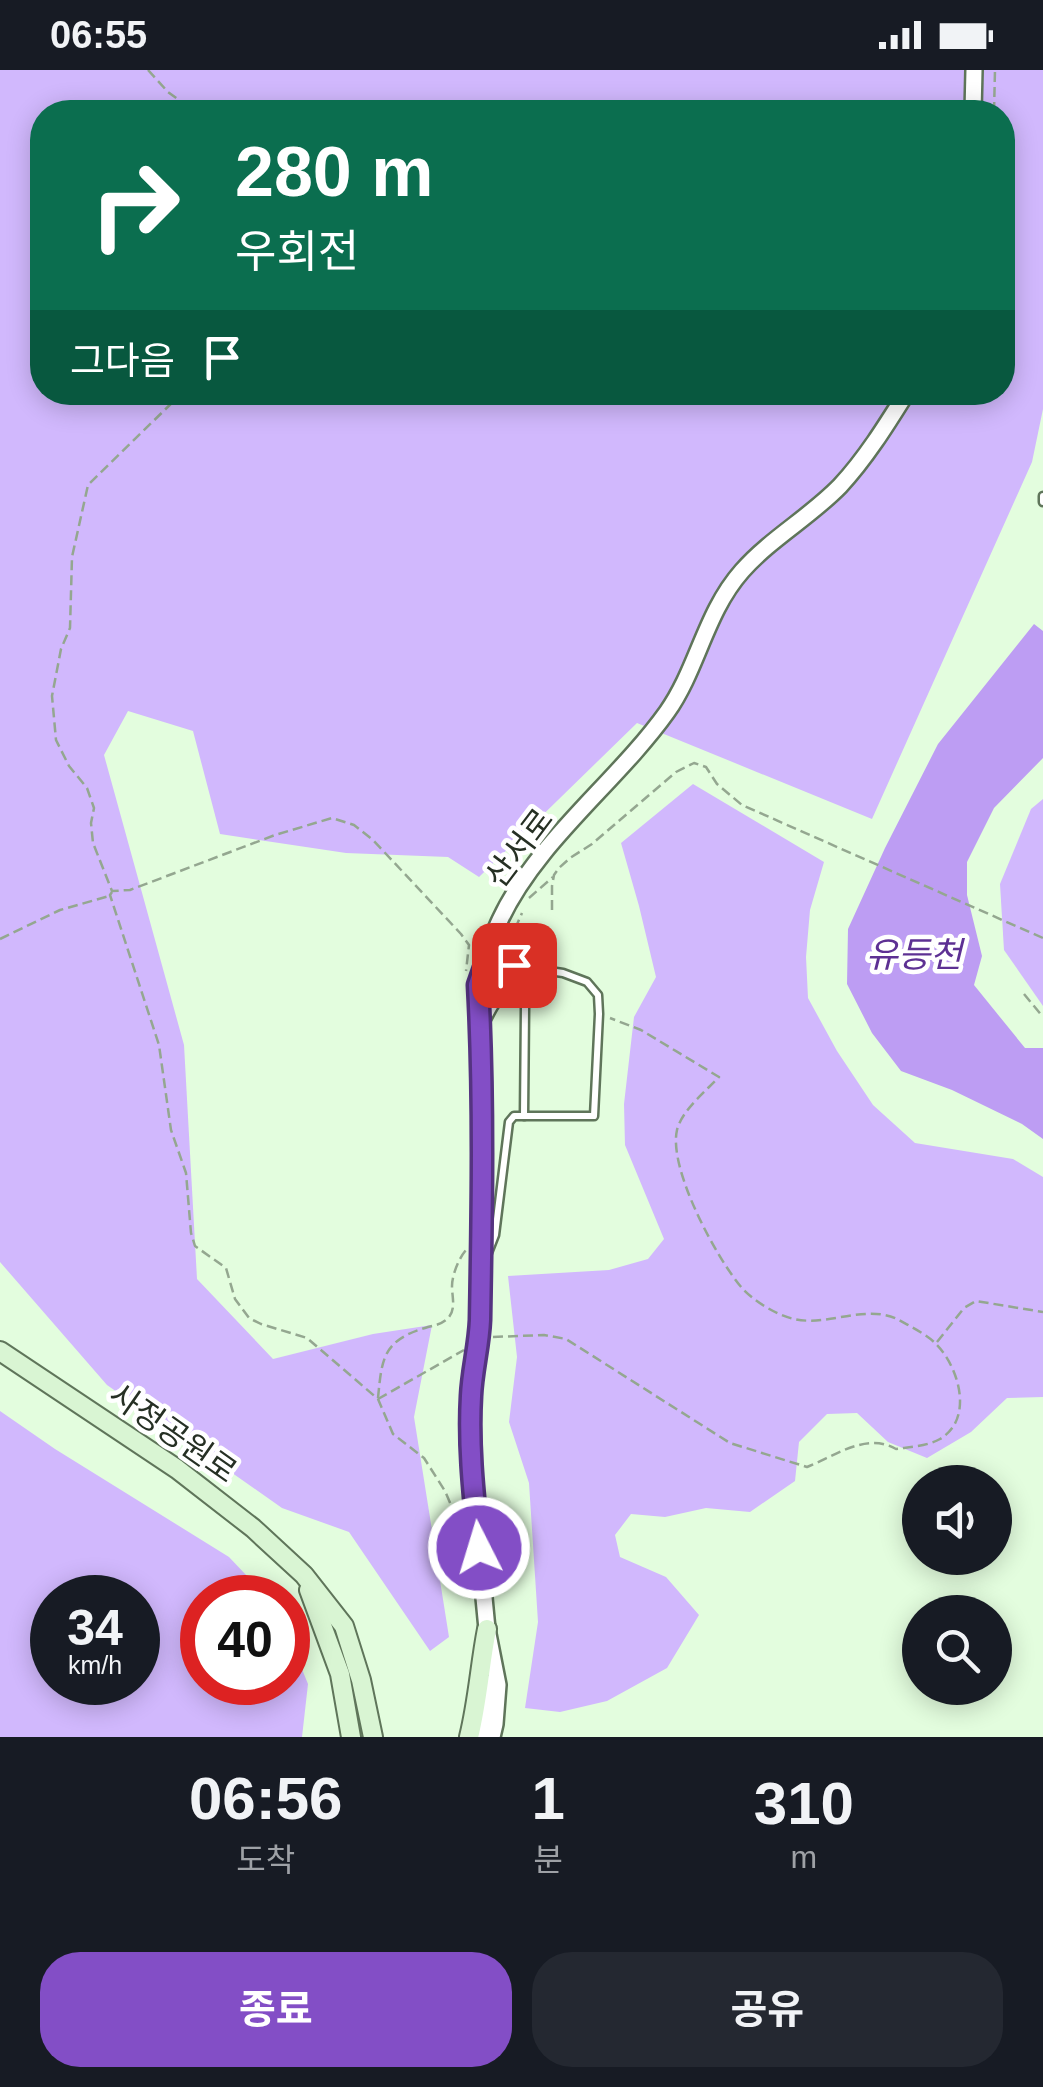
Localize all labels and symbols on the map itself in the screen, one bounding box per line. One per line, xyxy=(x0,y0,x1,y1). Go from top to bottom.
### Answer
street label: 산서로 xyxy=(478,802,560,894)
pin xyxy=(472,923,557,1008)
water label: 유등천 xyxy=(866,935,966,974)
street label: 사정공원로 xyxy=(102,1376,244,1490)
position arrow xyxy=(427,1496,531,1600)
speed limit sign: 40 xyxy=(180,1575,310,1705)

